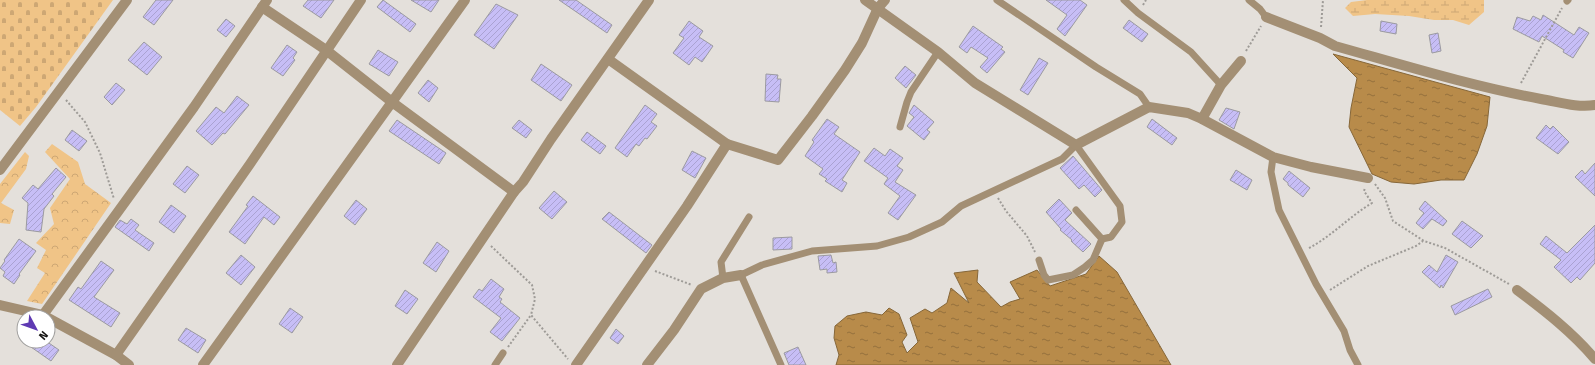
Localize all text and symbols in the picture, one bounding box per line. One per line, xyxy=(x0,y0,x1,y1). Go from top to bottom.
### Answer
north arrow xyxy=(16,309,56,349)
text: N xyxy=(36,328,50,342)

